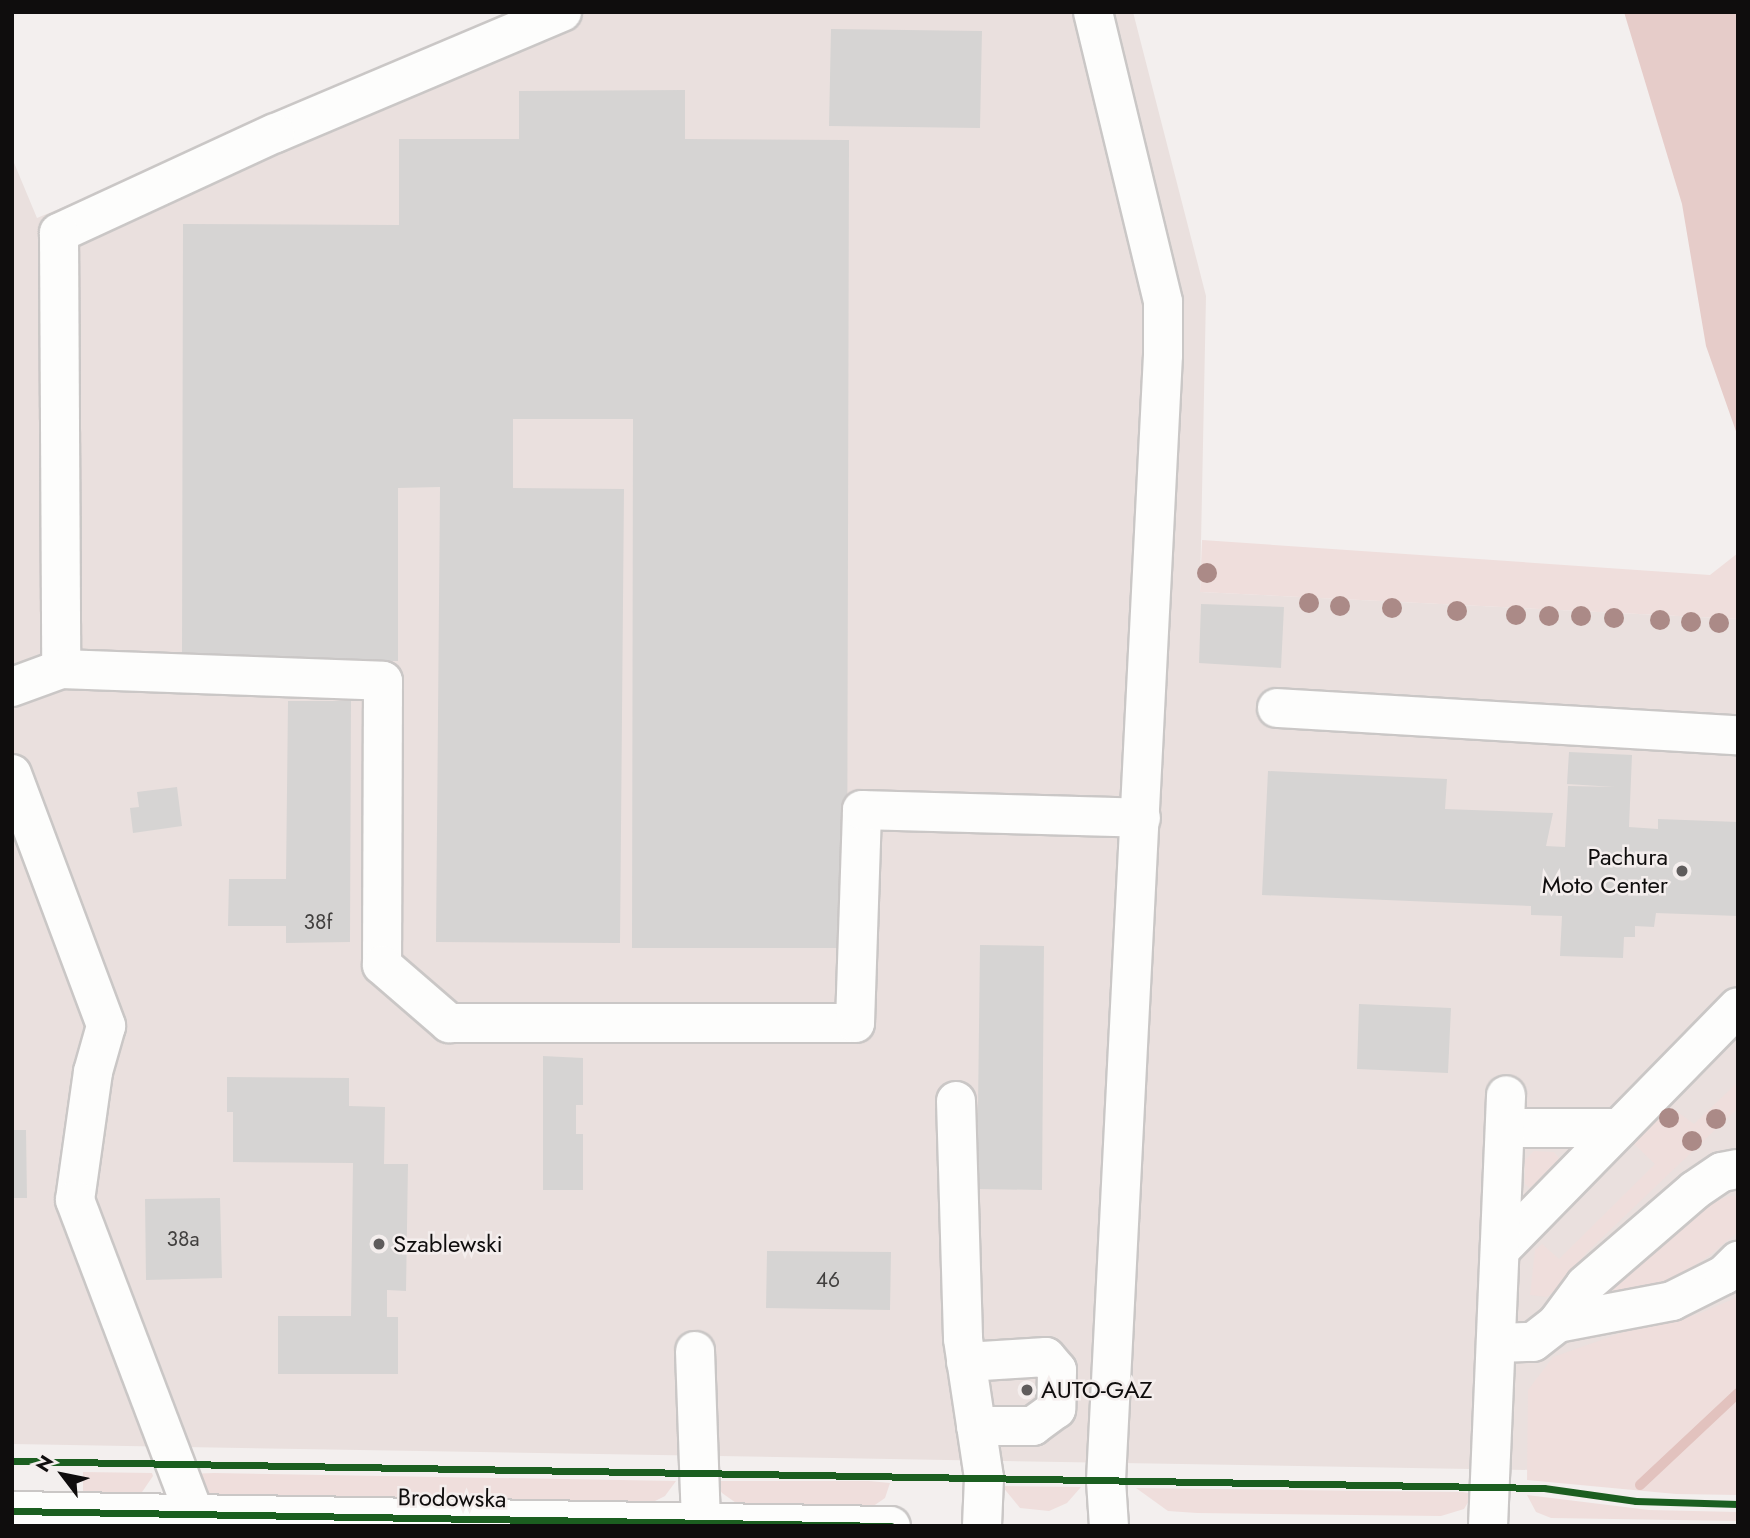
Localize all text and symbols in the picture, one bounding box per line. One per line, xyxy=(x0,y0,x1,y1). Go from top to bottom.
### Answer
place label: Pachura Moto Center xyxy=(1542,843,1668,899)
marker: Pachura Moto Center xyxy=(1674,863,1690,879)
house number: 38f xyxy=(304,909,332,935)
house number: 38a xyxy=(166,1226,200,1252)
place label: Szablewski xyxy=(393,1230,503,1258)
marker: Szablewski xyxy=(371,1236,387,1252)
house number: 46 xyxy=(816,1267,840,1293)
place label: AUTO-GAZ xyxy=(1041,1376,1153,1404)
marker: AUTO-GAZ xyxy=(1019,1382,1035,1398)
north arrow xyxy=(28,1440,98,1510)
text: N xyxy=(29,1450,60,1477)
street label: Brodowska xyxy=(397,1483,507,1513)

